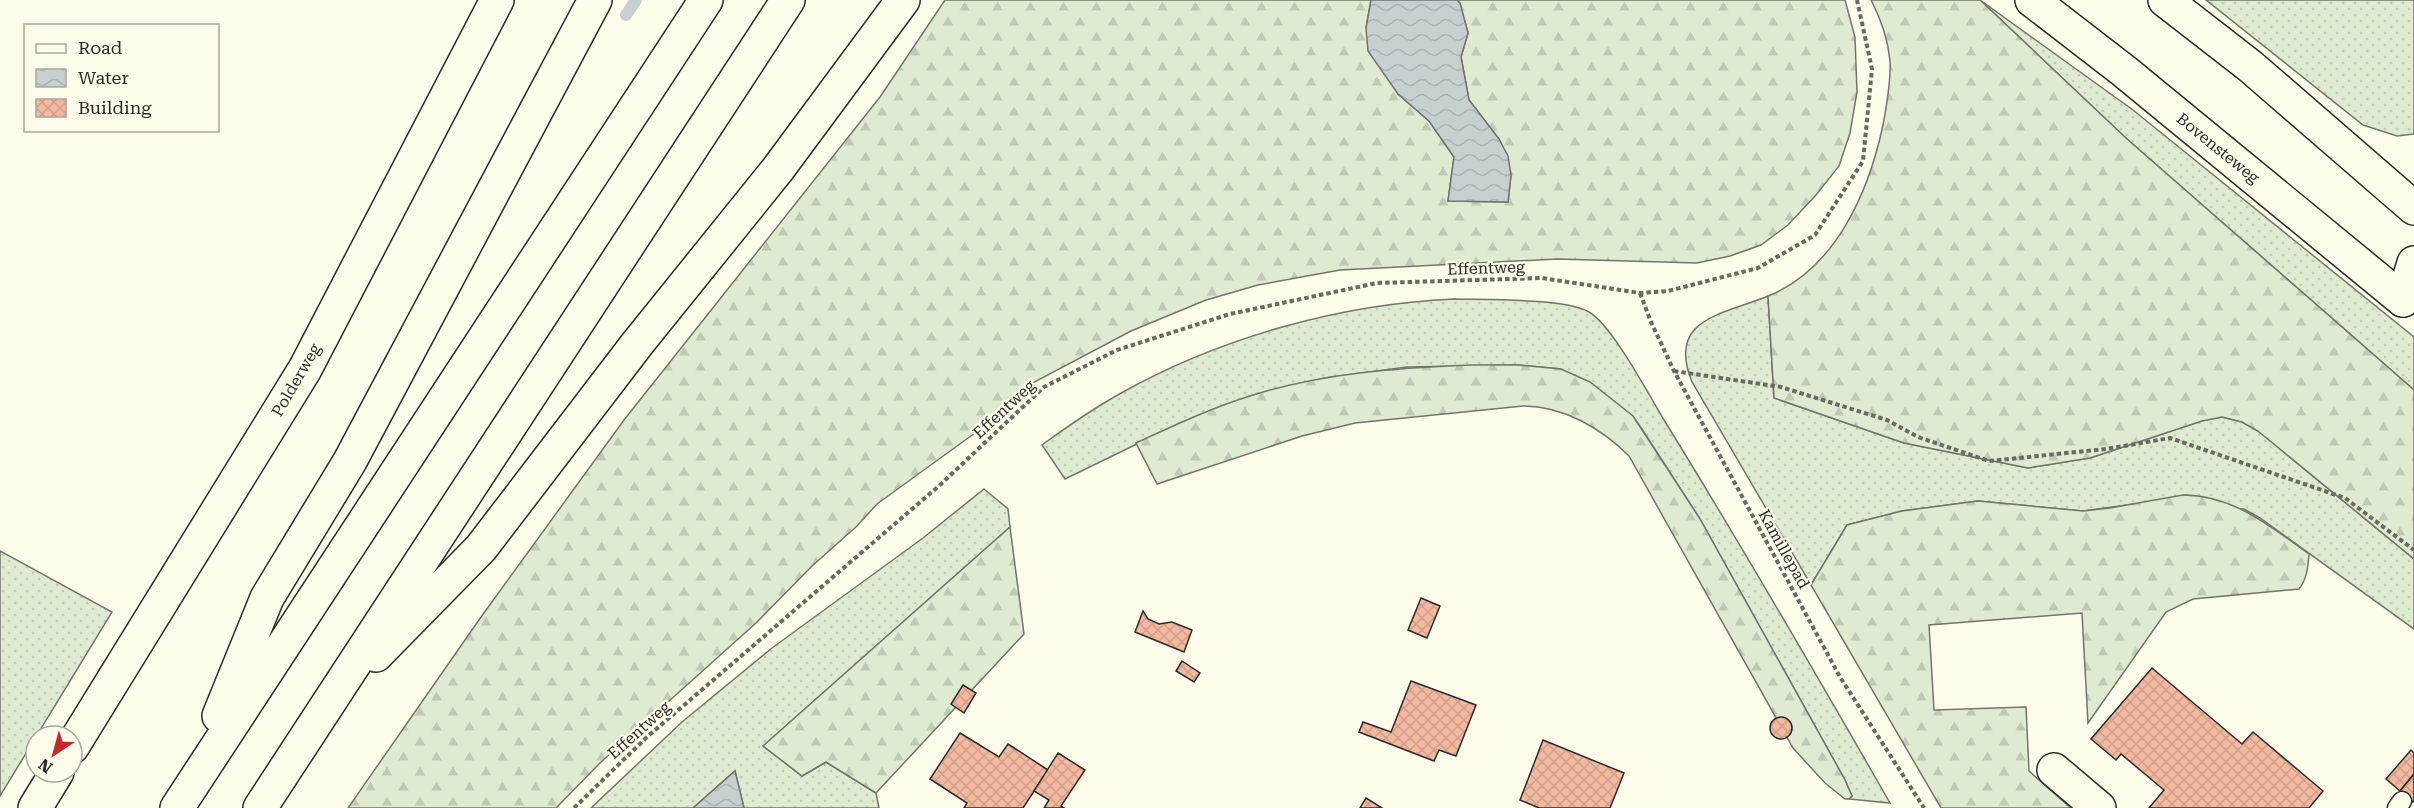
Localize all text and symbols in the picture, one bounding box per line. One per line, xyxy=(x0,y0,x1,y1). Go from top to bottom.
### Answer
legend xyxy=(24,24,219,132)
text: Road xyxy=(78,37,123,58)
text: Water xyxy=(78,67,129,88)
text: Building xyxy=(78,97,152,118)
street label: Bovensteweg xyxy=(2173,109,2264,188)
street label: Effentweg xyxy=(1447,257,1526,279)
street label: Polderweg xyxy=(267,339,325,420)
street label: Effentweg xyxy=(969,375,1040,442)
street label: Kamillepad xyxy=(1754,506,1814,592)
street label: Effentweg xyxy=(604,696,675,763)
north arrow xyxy=(24,724,84,784)
text: N xyxy=(35,754,56,777)

